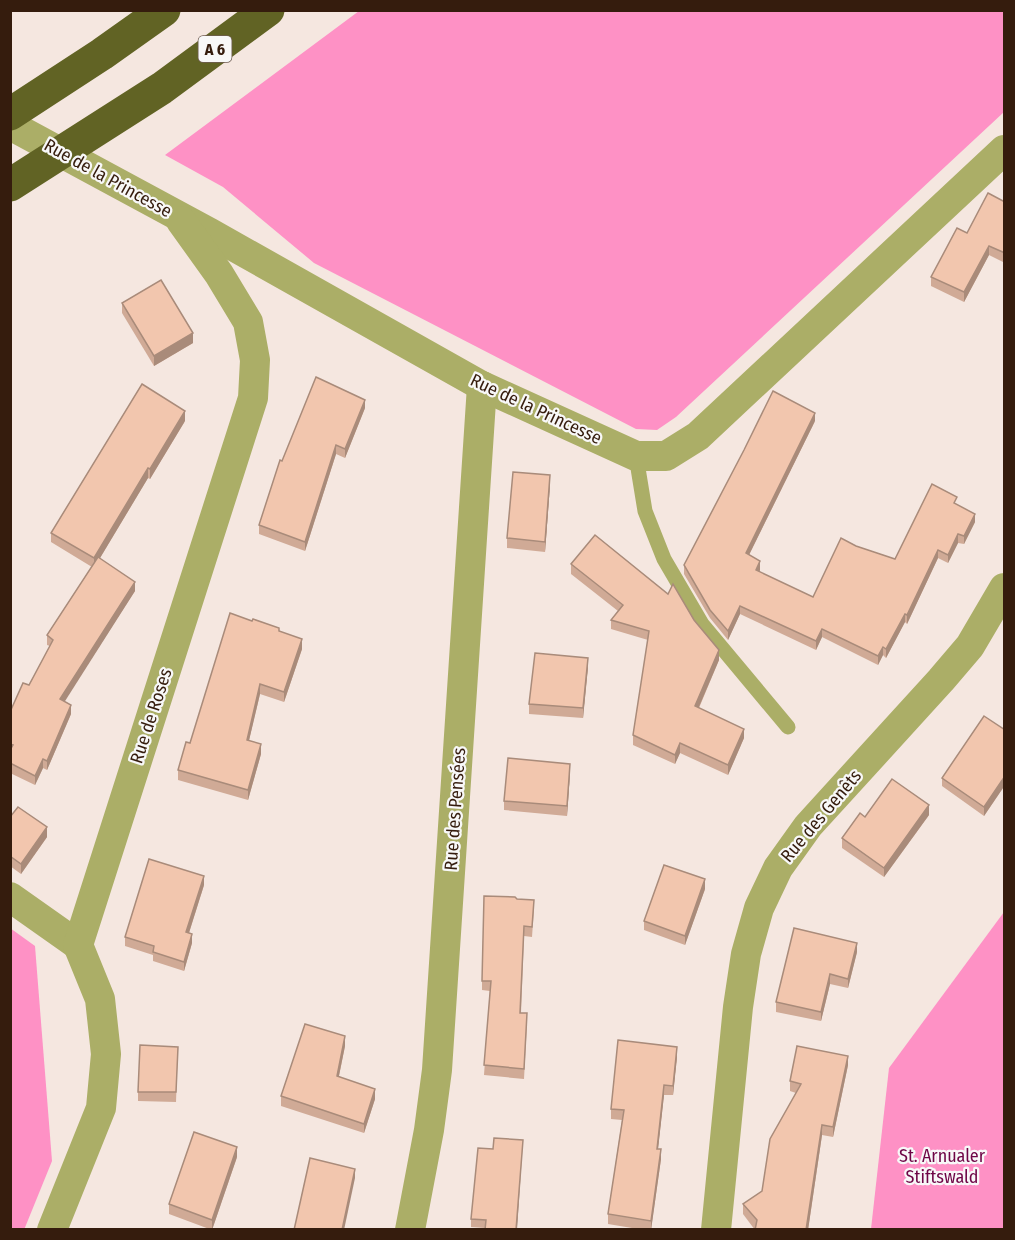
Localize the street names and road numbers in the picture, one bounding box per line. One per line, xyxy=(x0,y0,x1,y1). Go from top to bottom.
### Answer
road number: A 6 xyxy=(198,36,232,62)
street label: Rue de la Princesse xyxy=(40,134,176,222)
street label: Rue de la Princesse xyxy=(467,369,605,449)
street label: Rue de Roses xyxy=(125,666,177,766)
street label: Rue des Pensées xyxy=(440,746,470,871)
street label: Rue des Genêts xyxy=(776,765,866,867)

